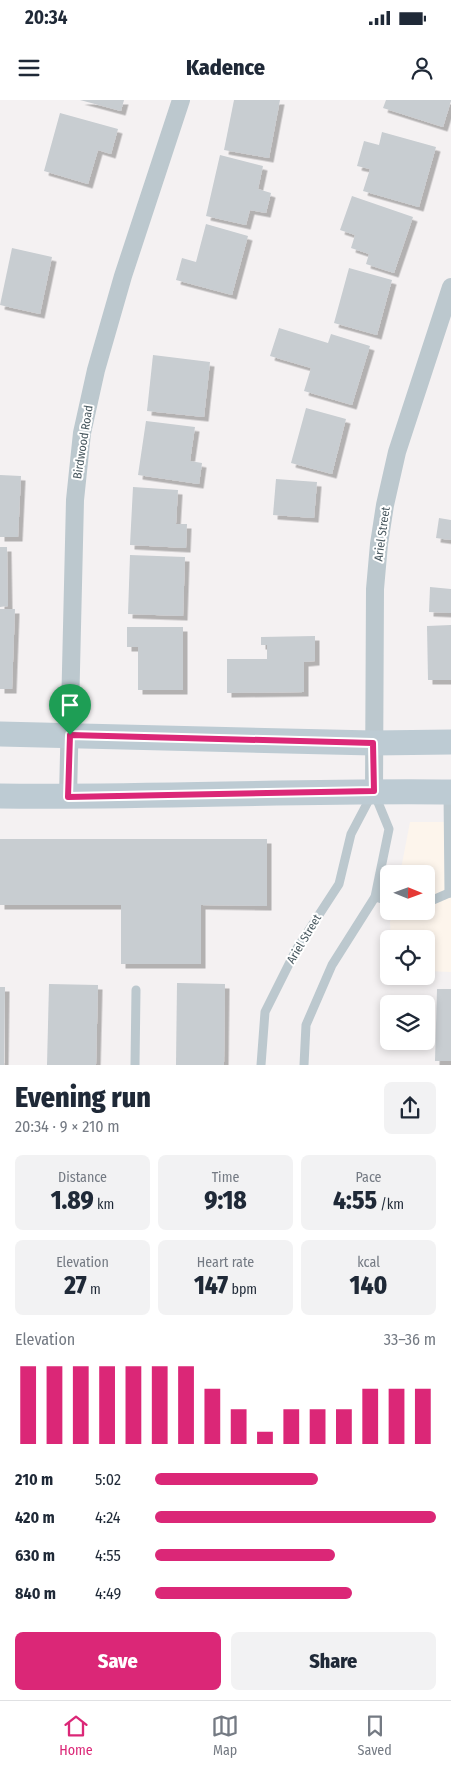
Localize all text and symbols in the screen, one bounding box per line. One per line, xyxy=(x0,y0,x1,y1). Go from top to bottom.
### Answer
text: 20:34 xyxy=(25,6,68,29)
icon: menu xyxy=(15,54,43,82)
text: Kadence xyxy=(186,54,265,81)
icon: person xyxy=(408,54,436,82)
street label: Birdwood Road xyxy=(70,404,96,480)
street label: Ariel Street xyxy=(371,506,393,562)
pin xyxy=(49,684,91,735)
icon: arrive xyxy=(56,691,84,719)
north arrow xyxy=(380,865,435,920)
map controls xyxy=(380,865,435,1050)
street label: Ariel Street xyxy=(284,912,324,966)
button: locate xyxy=(380,930,435,985)
button: layers xyxy=(380,995,435,1050)
text: Evening run xyxy=(15,1081,151,1114)
button: share xyxy=(384,1082,436,1134)
text: 20:34 · 9 × 210 m xyxy=(15,1117,120,1136)
text: Distance xyxy=(58,1169,107,1186)
text: Time xyxy=(212,1169,239,1186)
text: Pace xyxy=(355,1169,382,1186)
text: 1.89 xyxy=(51,1186,94,1216)
text: 9:18 xyxy=(204,1186,247,1216)
text: 4:55 xyxy=(333,1186,377,1216)
text: km xyxy=(94,1196,114,1213)
text: /km xyxy=(377,1196,404,1213)
text: Elevation xyxy=(56,1254,109,1271)
text: Heart rate xyxy=(197,1254,254,1271)
text: kcal xyxy=(357,1254,380,1271)
text: 27 xyxy=(64,1271,87,1301)
text: 147 xyxy=(194,1271,228,1301)
text: 140 xyxy=(350,1271,387,1301)
text: m xyxy=(87,1281,101,1298)
text: bpm xyxy=(228,1281,257,1298)
text: Elevation xyxy=(15,1330,75,1349)
text: 33–36 m xyxy=(384,1330,436,1349)
text: 210 m xyxy=(15,1470,53,1489)
text: 5:02 xyxy=(95,1470,121,1489)
text: 420 m xyxy=(15,1508,55,1527)
text: 4:24 xyxy=(95,1508,121,1527)
text: 630 m xyxy=(15,1546,55,1565)
text: 4:55 xyxy=(95,1546,121,1565)
text: 840 m xyxy=(15,1584,56,1603)
text: 4:49 xyxy=(95,1584,121,1603)
button: Save xyxy=(15,1632,221,1690)
button: Share xyxy=(231,1632,436,1690)
tab: Home xyxy=(59,1712,93,1759)
tab: Map xyxy=(211,1712,239,1759)
tab: Saved xyxy=(358,1712,392,1759)

